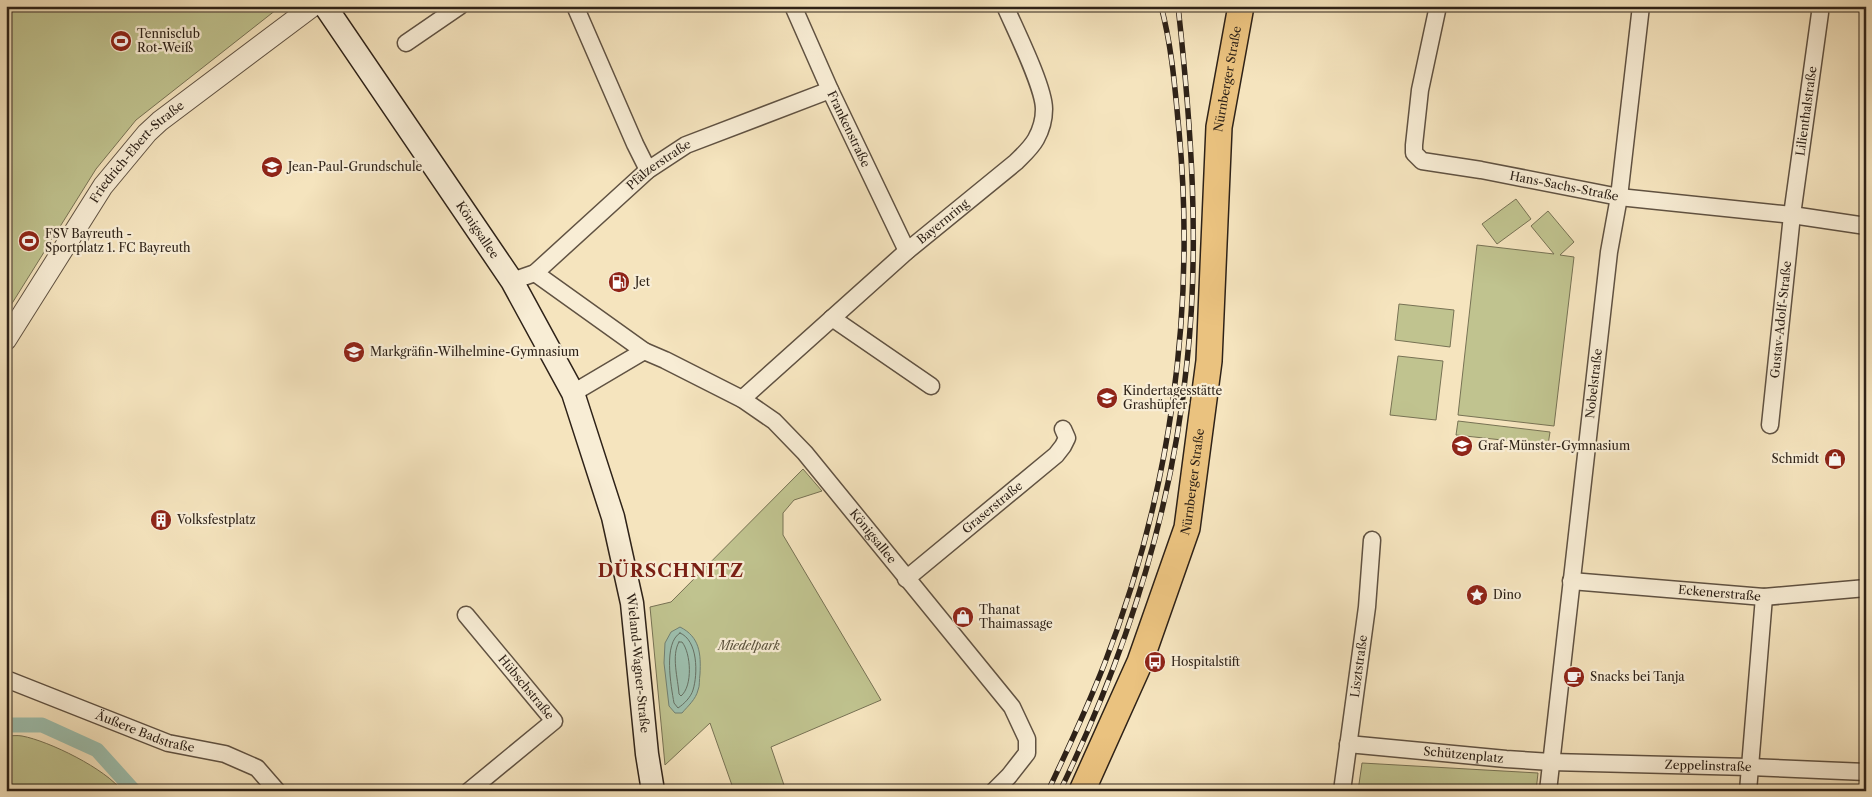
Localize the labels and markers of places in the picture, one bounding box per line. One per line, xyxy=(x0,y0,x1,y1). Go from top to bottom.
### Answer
place label: Tennisclub Rot-Weiß xyxy=(137,26,200,55)
sports icon: Tennisclub Rot-Weiß xyxy=(109,29,133,53)
school or university icon: Jean-Paul-Grundschule xyxy=(260,155,284,179)
place label: Jean-Paul-Grundschule xyxy=(286,159,422,174)
place label: FSV Bayreuth - Sportplatz 1. FC Bayreuth xyxy=(45,226,191,255)
sports icon: FSV Bayreuth - Sportplatz 1. FC Bayreuth xyxy=(17,229,41,253)
fuel station icon: Jet xyxy=(607,270,631,294)
place label: Jet xyxy=(633,274,651,289)
school or university icon: Markgräfin-Wilhelmine-Gymnasium xyxy=(342,340,366,364)
place label: Markgräfin-Wilhelmine-Gymnasium xyxy=(370,344,579,359)
place label: Kindertagesstätte Grashüpfer xyxy=(1123,383,1223,412)
school or university icon: Kindertagesstätte Grashüpfer xyxy=(1095,386,1119,410)
school or university icon: Graf-Münster-Gymnasium xyxy=(1450,434,1474,458)
place label: Graf-Münster-Gymnasium xyxy=(1478,438,1630,453)
shop icon: Schmidt xyxy=(1823,447,1847,471)
place label: Schmidt xyxy=(1772,451,1820,466)
building icon: Volksfestplatz xyxy=(149,508,173,532)
place label: Volksfestplatz xyxy=(176,512,256,527)
place icon: Dino xyxy=(1465,583,1489,607)
place label: Dino xyxy=(1493,587,1521,602)
place label: Thanat Thaimassage xyxy=(979,602,1053,631)
shop icon: Thanat Thaimassage xyxy=(951,605,975,629)
bus stop icon: Hospitalstift xyxy=(1143,650,1167,674)
place label: Hospitalstift xyxy=(1171,654,1241,669)
cafe icon: Snacks bei Tanja xyxy=(1562,665,1586,689)
place label: Snacks bei Tanja xyxy=(1590,669,1685,684)

